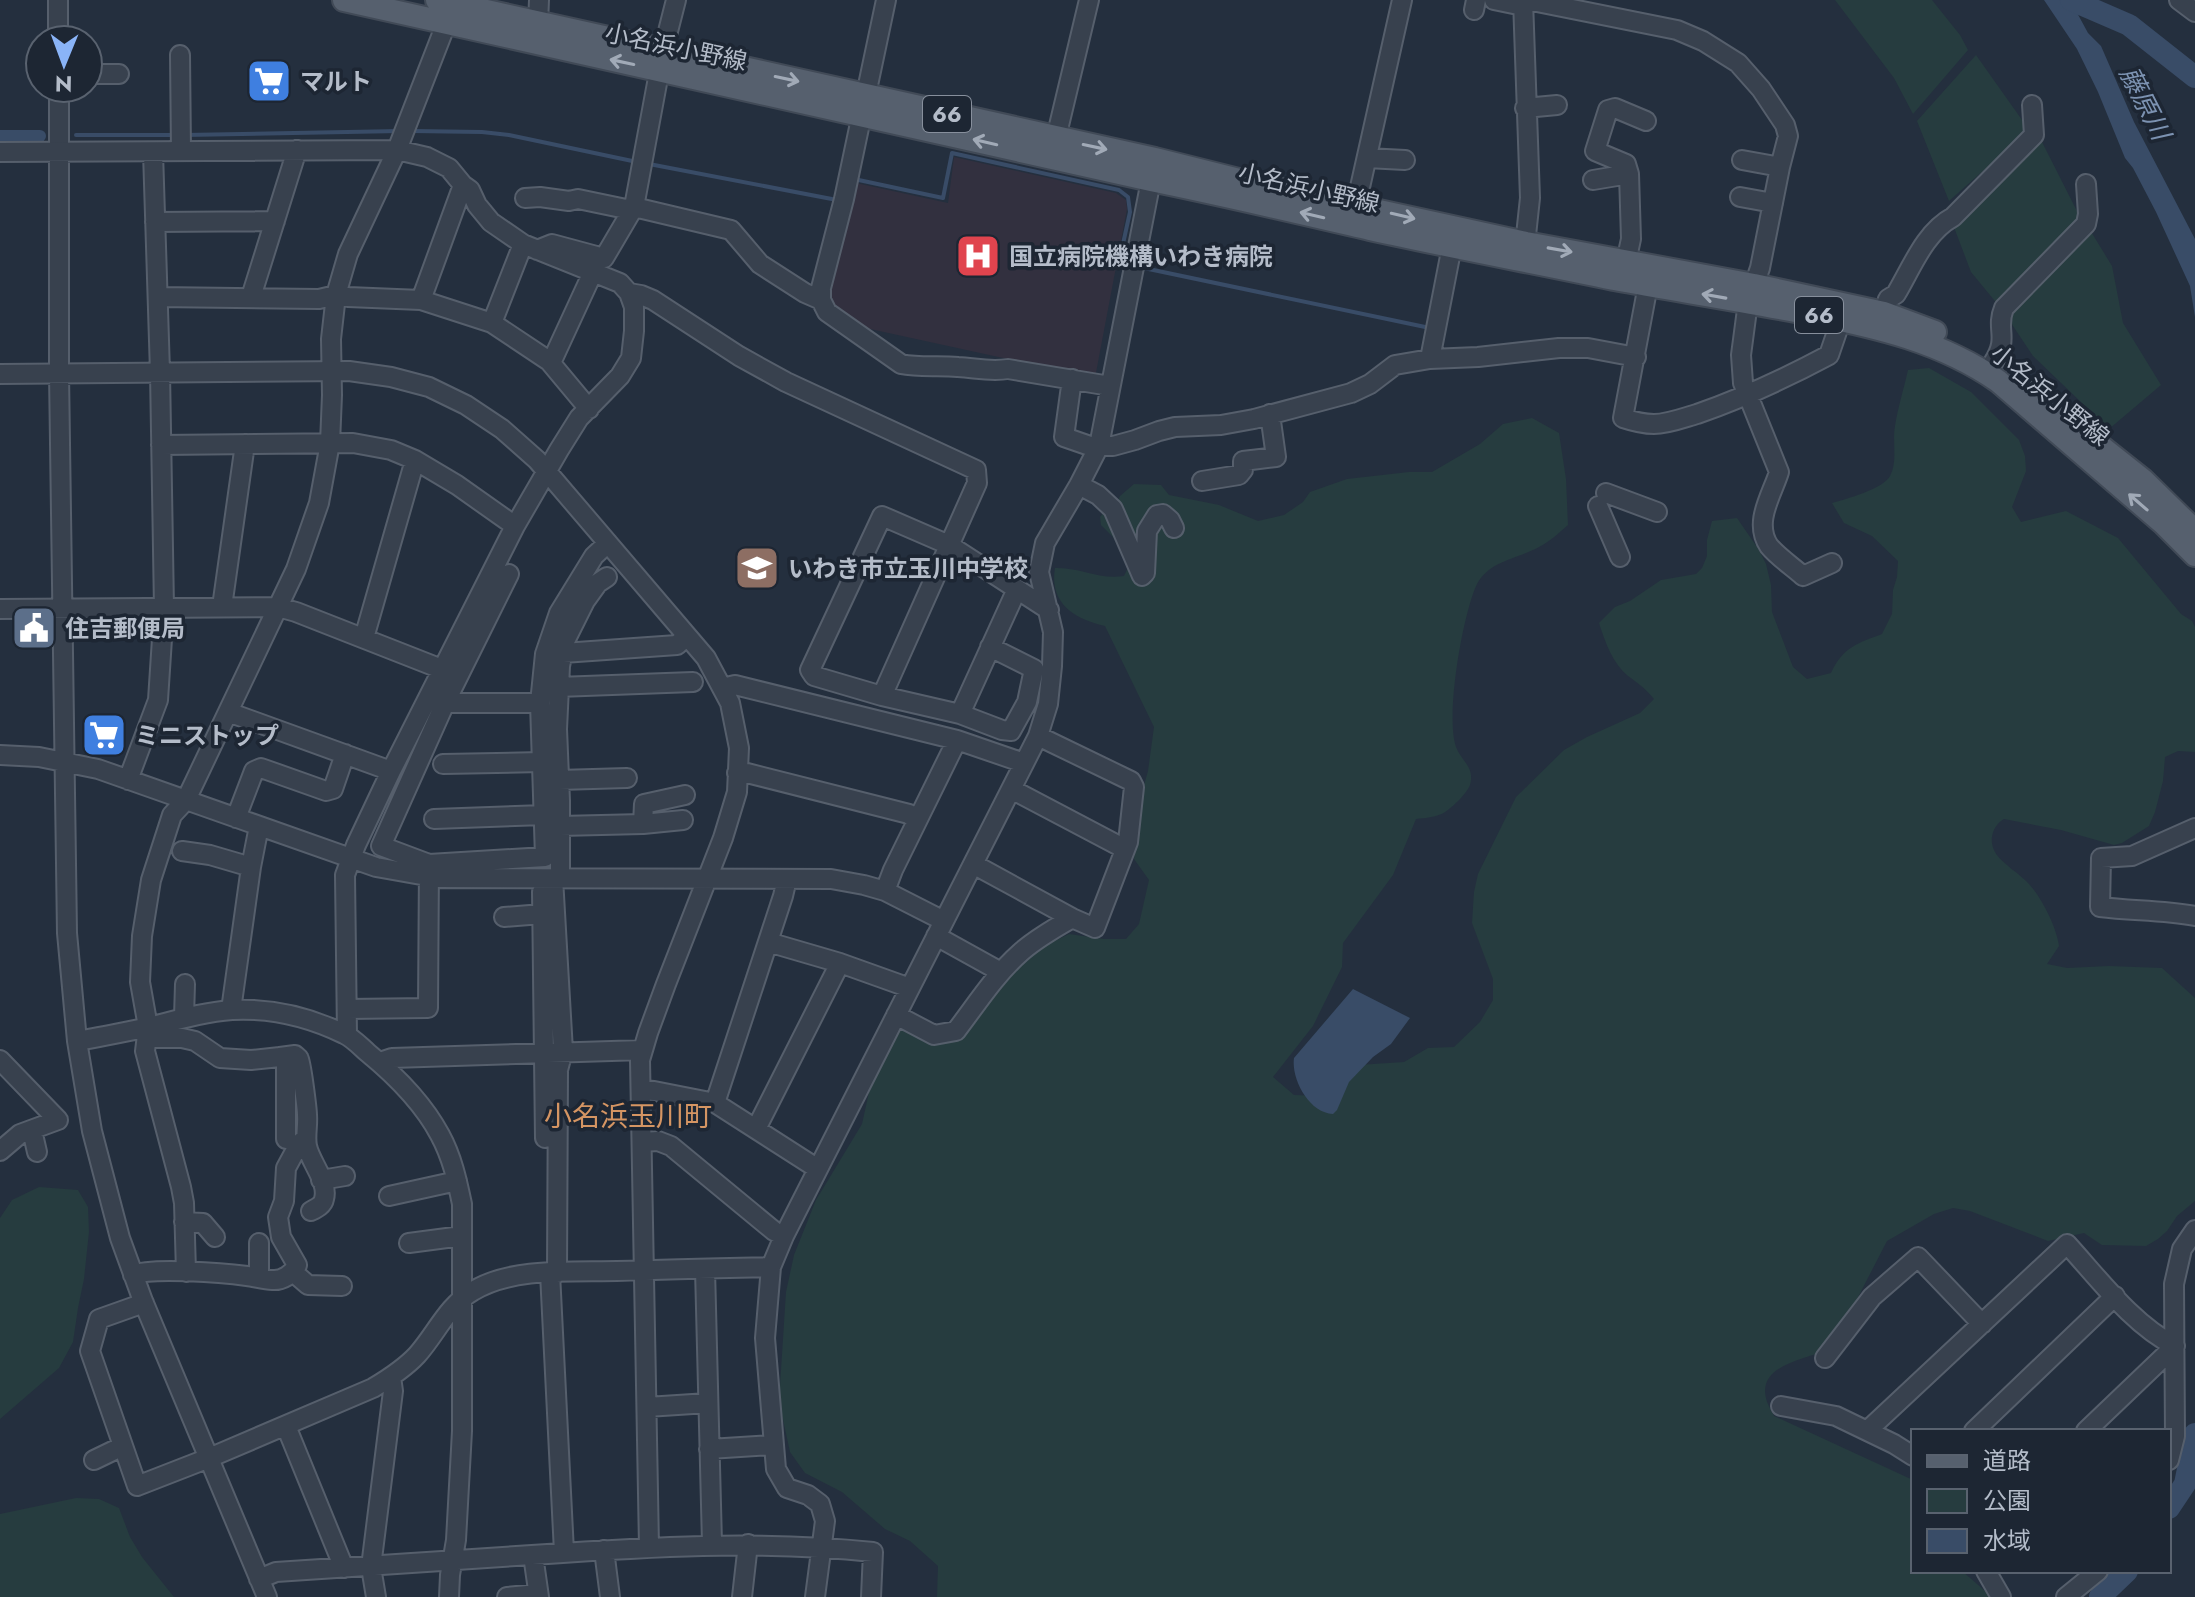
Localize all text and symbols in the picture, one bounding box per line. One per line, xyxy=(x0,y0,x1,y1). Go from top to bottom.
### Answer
street label: 小名浜小野線 xyxy=(602,15,750,79)
north arrow xyxy=(24,24,104,104)
one-way arrow xyxy=(610,53,635,68)
supermarket icon: マルト xyxy=(245,57,293,105)
water label: 藤原川 xyxy=(2110,60,2181,149)
place label: マルト xyxy=(300,64,372,99)
text: N xyxy=(55,68,73,100)
one-way arrow xyxy=(773,72,799,87)
road number: 66 xyxy=(923,96,971,132)
one-way arrow xyxy=(973,134,999,149)
one-way arrow xyxy=(1082,140,1108,155)
street label: 小名浜小野線 xyxy=(1235,155,1383,221)
one-way arrow xyxy=(1300,207,1325,222)
one-way arrow xyxy=(1390,209,1416,224)
hospital icon: 国立病院機構いわき病院 xyxy=(954,232,1002,280)
place label: 国立病院機構いわき病院 xyxy=(1009,239,1273,274)
one-way arrow xyxy=(1547,243,1573,258)
one-way arrow xyxy=(1702,288,1727,303)
road number: 66 xyxy=(1795,297,1843,333)
street label: 小名浜小野線 xyxy=(1983,336,2117,454)
one-way arrow xyxy=(2128,493,2149,511)
school or university icon: いわき市立玉川中学校 xyxy=(733,544,781,592)
place label: いわき市立玉川中学校 xyxy=(788,551,1028,586)
public building icon: 住吉郵便局 xyxy=(10,604,58,652)
place label: 住吉郵便局 xyxy=(65,611,185,646)
supermarket icon: ミニストップ xyxy=(80,711,128,759)
place label: ミニストップ xyxy=(135,718,279,753)
district label: 小名浜玉川町 xyxy=(544,1096,712,1137)
legend xyxy=(1911,1429,2171,1573)
text: 道路 xyxy=(1983,1443,2031,1478)
text: 公園 xyxy=(1983,1483,2031,1518)
text: 水域 xyxy=(1983,1523,2031,1558)

